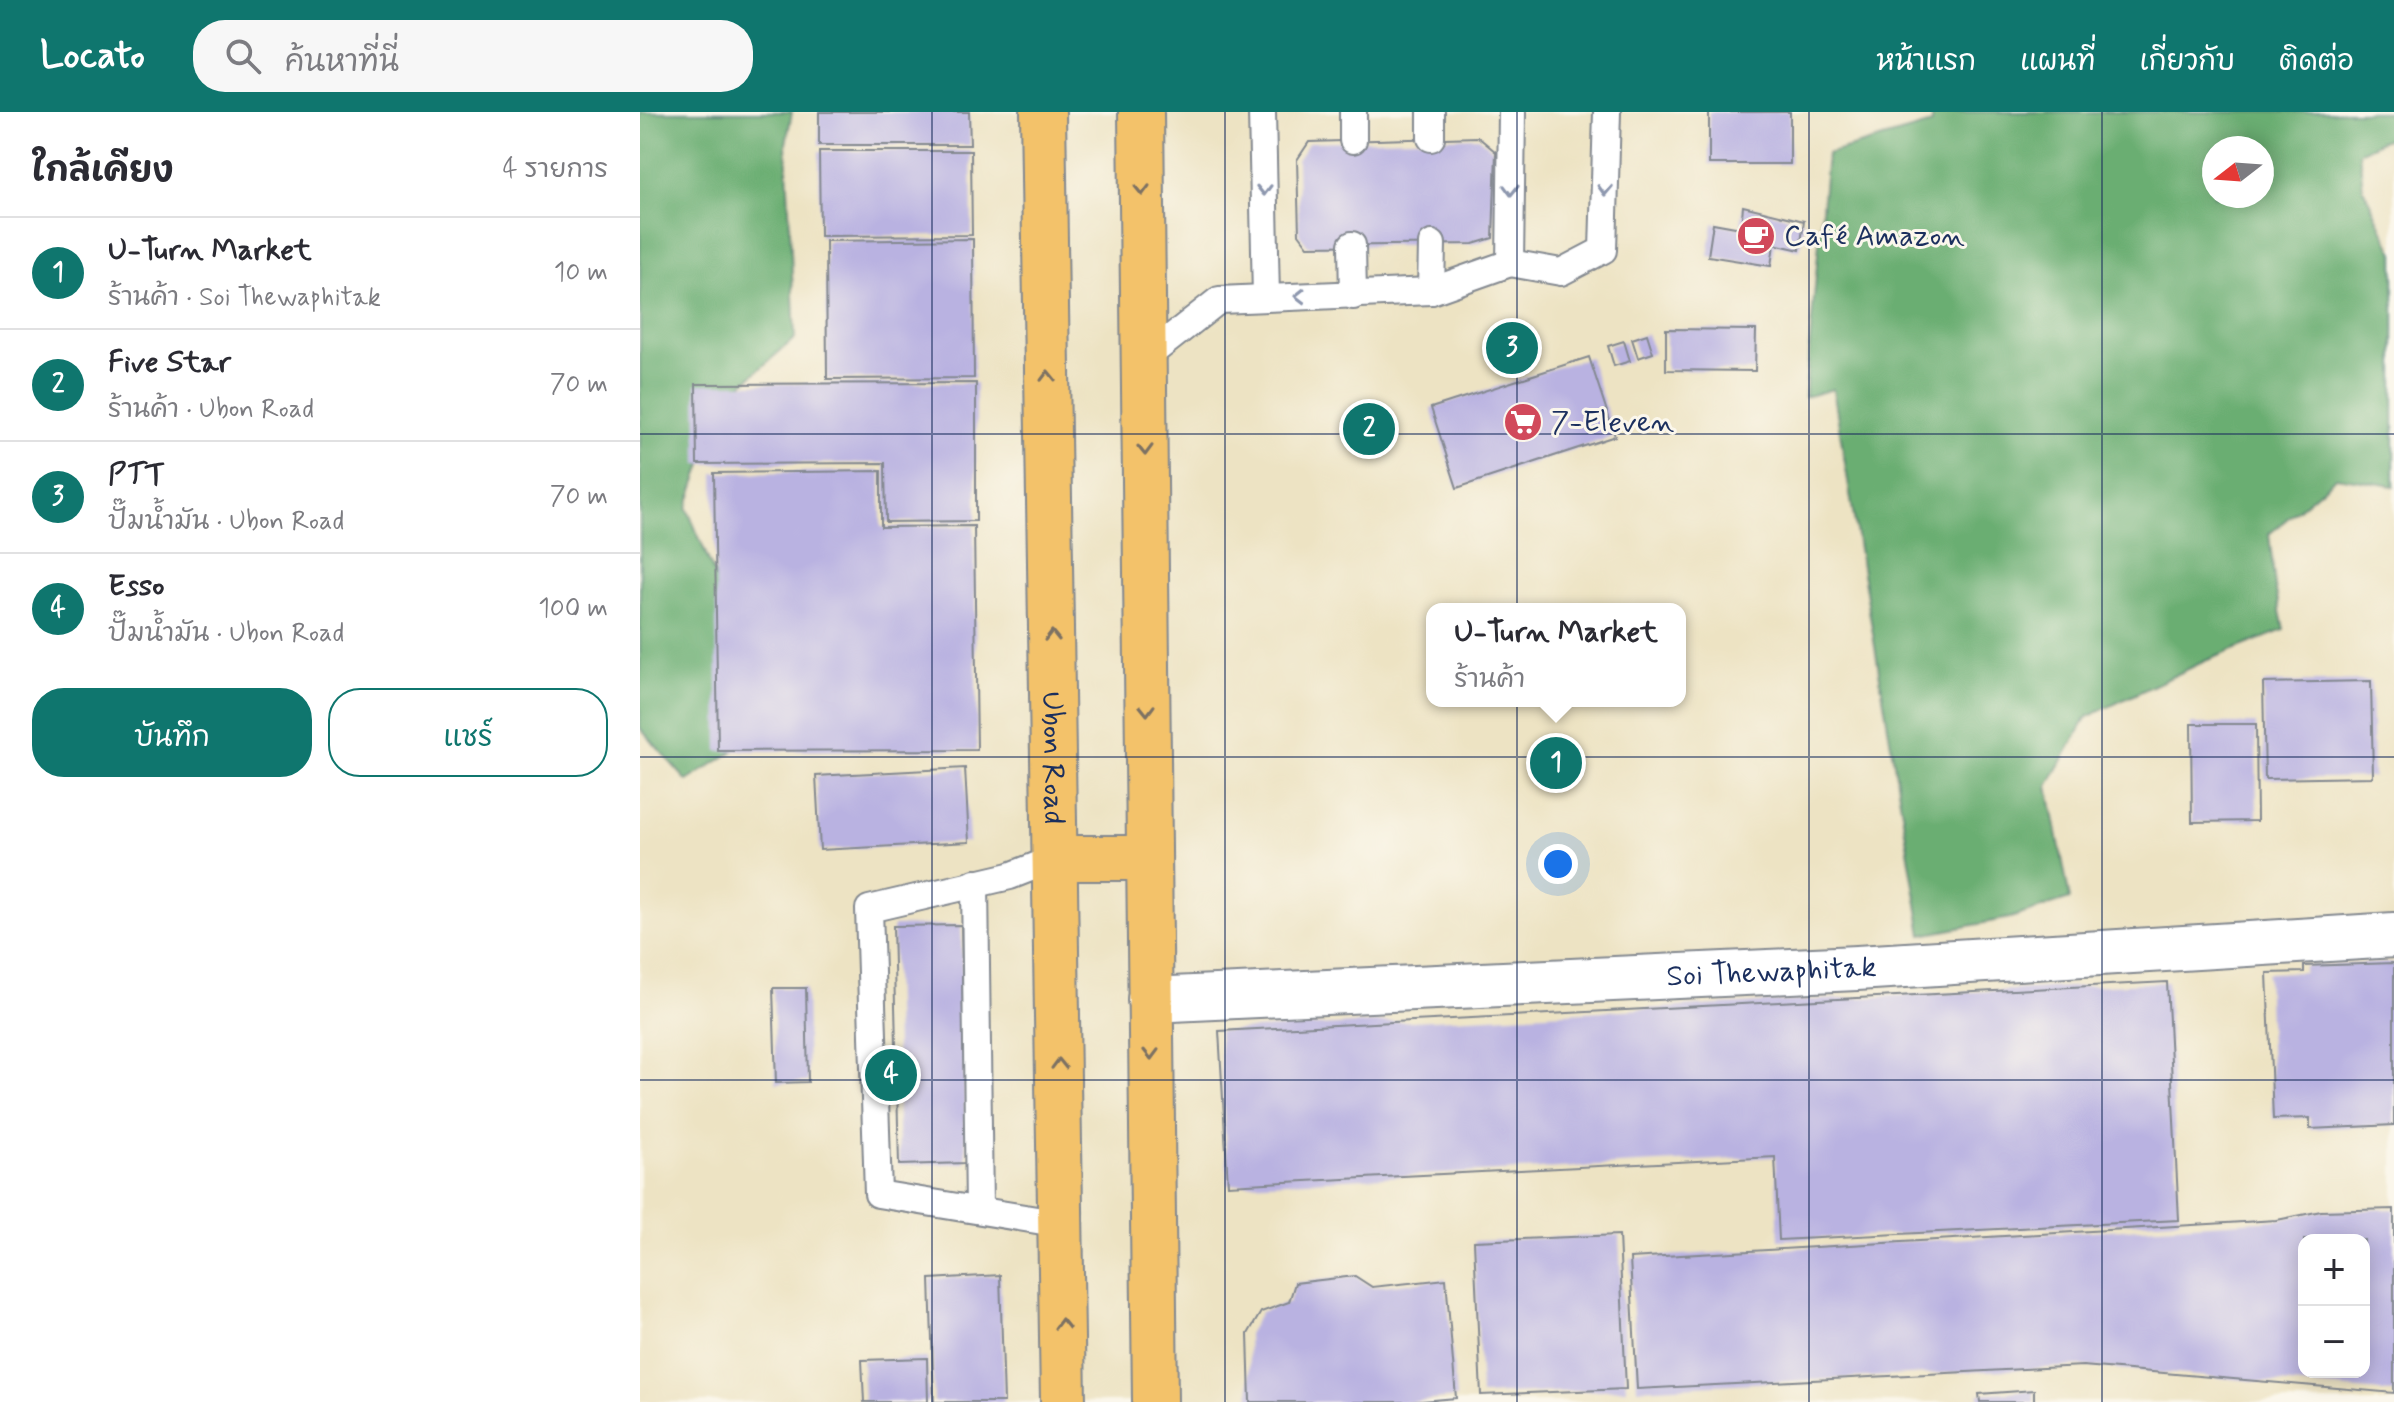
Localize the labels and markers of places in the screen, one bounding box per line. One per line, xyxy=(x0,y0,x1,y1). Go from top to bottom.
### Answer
cafe icon: Café Amazon xyxy=(1735,215,1777,257)
place label: Café Amazon xyxy=(1784,217,1965,256)
pin: 3 xyxy=(1486,318,1538,378)
pin: 2 xyxy=(1343,399,1395,459)
supermarket icon: 7-Eleven xyxy=(1502,401,1544,443)
place label: 7-Eleven xyxy=(1551,403,1675,442)
pin: 1 xyxy=(1530,733,1582,793)
pin: 4 xyxy=(865,1045,917,1105)

